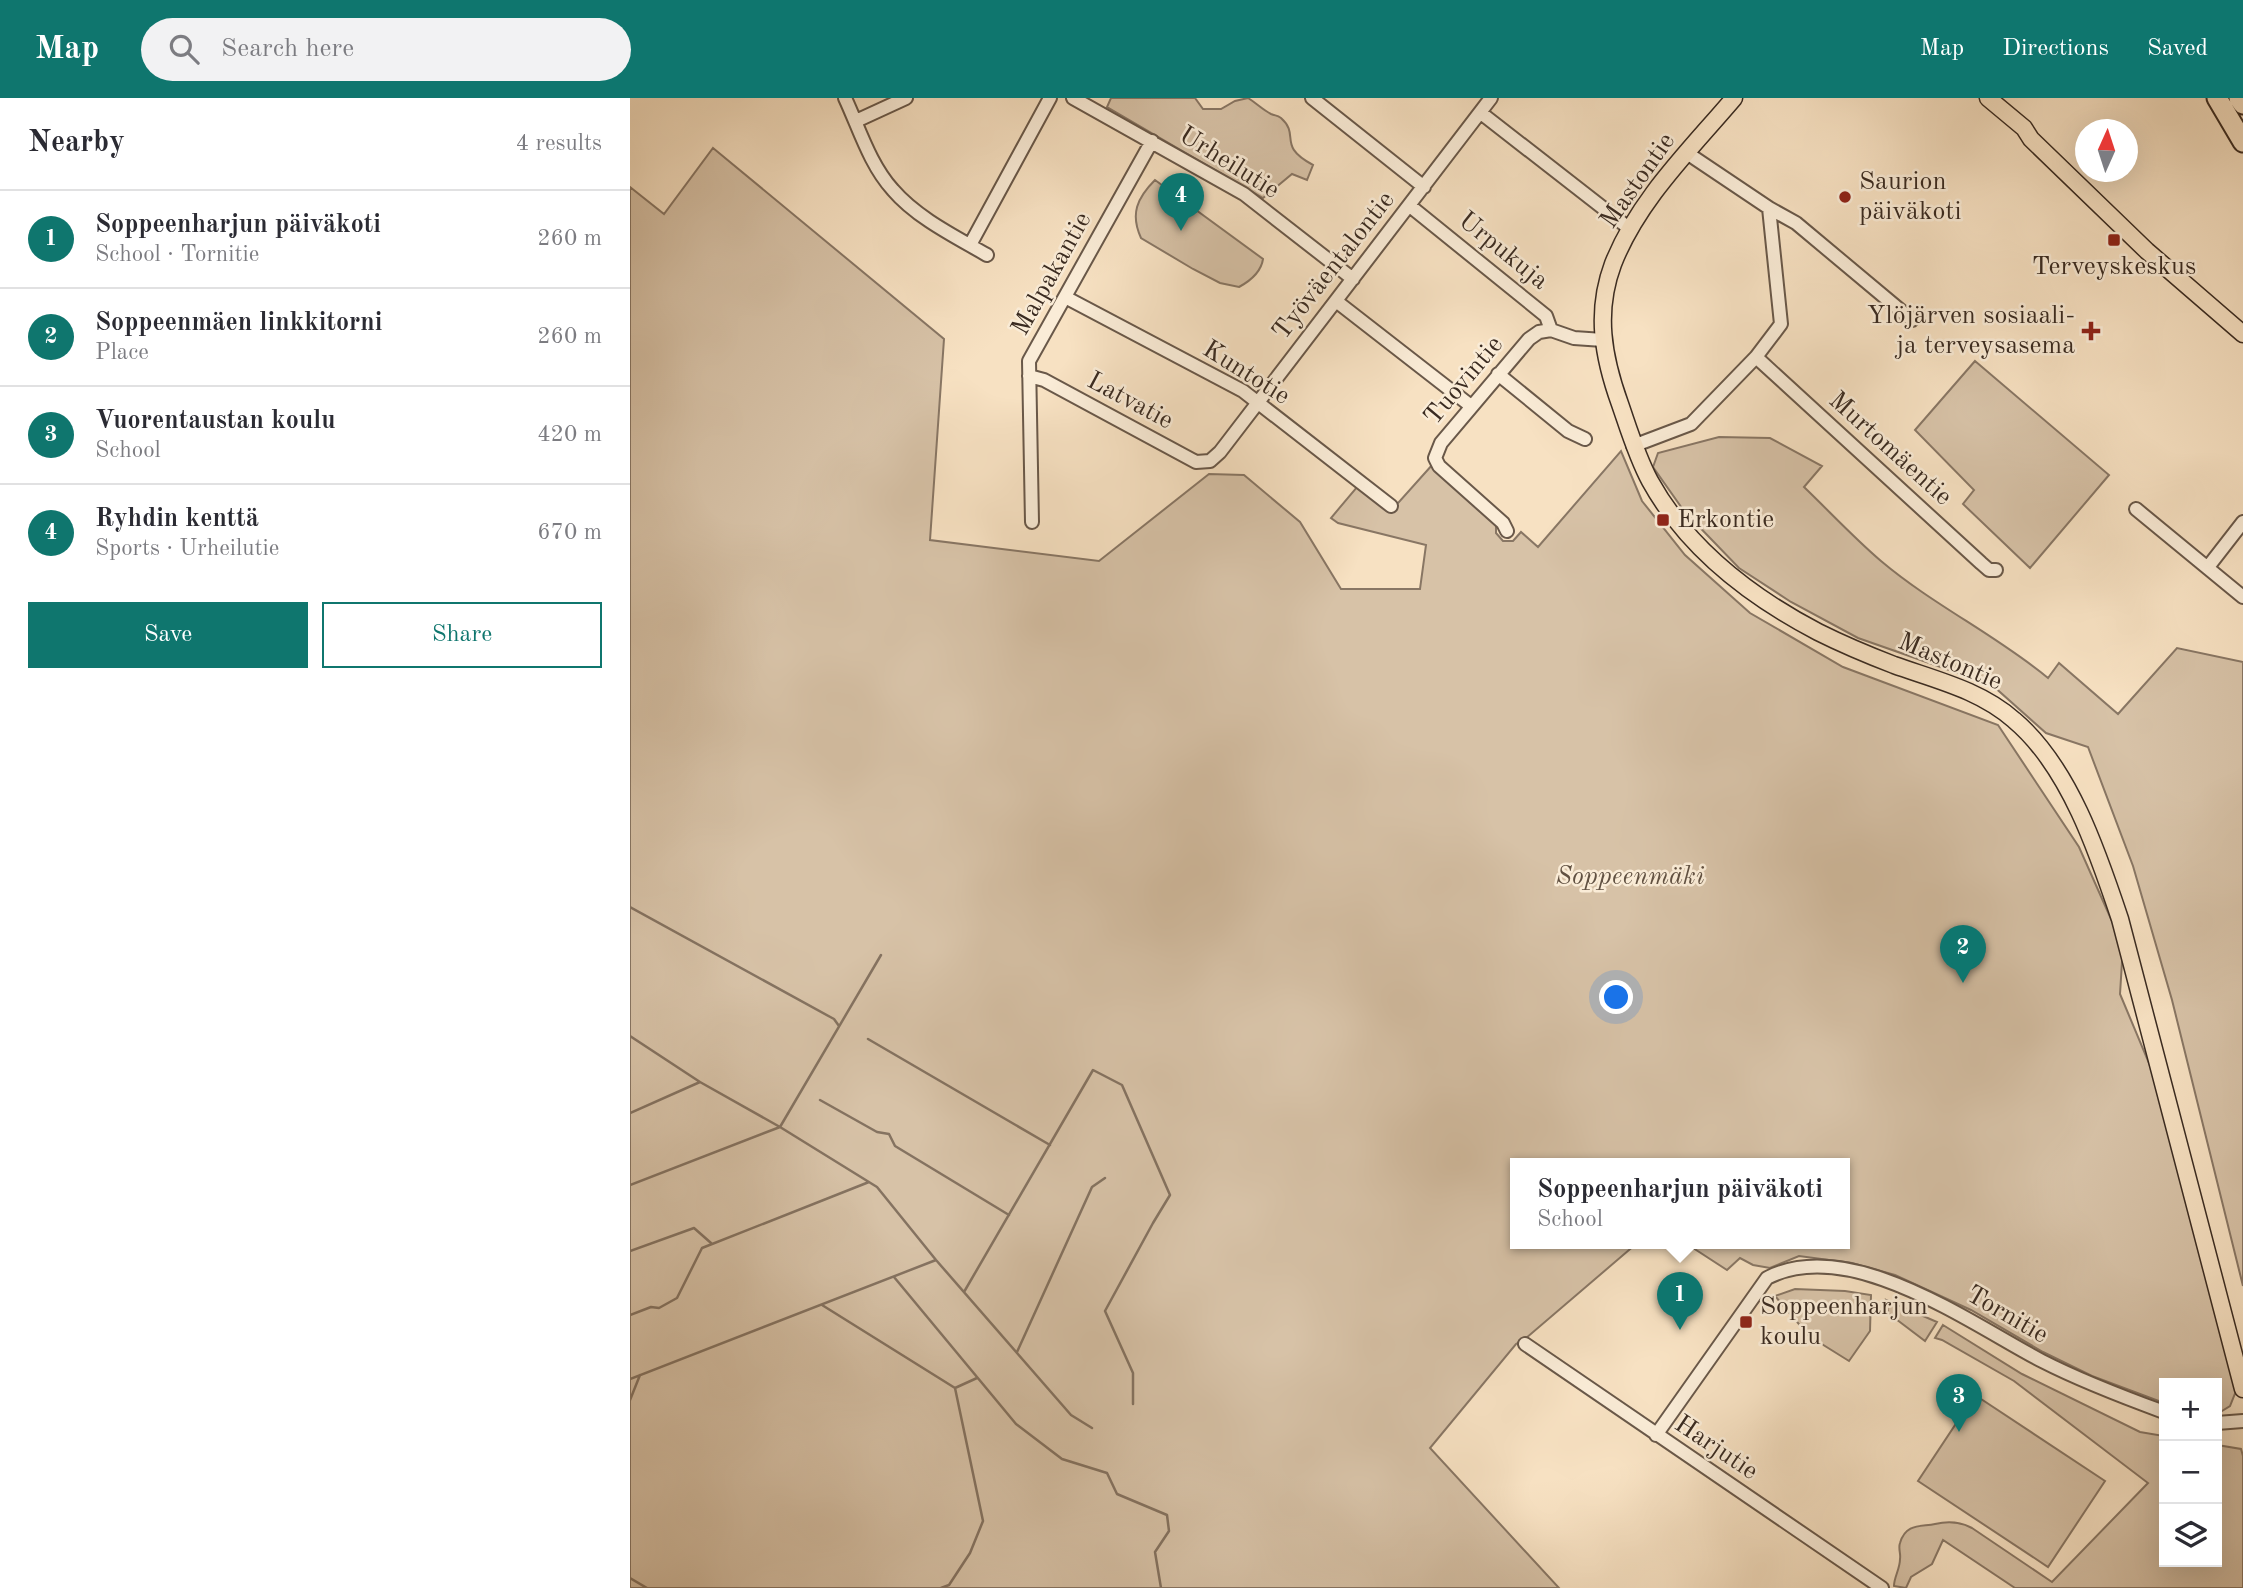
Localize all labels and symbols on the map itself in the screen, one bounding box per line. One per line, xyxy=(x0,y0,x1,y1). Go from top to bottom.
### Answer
north arrow xyxy=(2075,119,2138,182)
street label: Urheilutie xyxy=(1174,122,1284,204)
street label: Mastontie xyxy=(1596,128,1680,234)
place label: Saurion päiväkoti xyxy=(1859,169,1962,225)
pin: 4 xyxy=(1158,173,1204,231)
street label: Työväentalontie xyxy=(1268,187,1400,345)
marker: Saurion päiväkoti xyxy=(1837,189,1853,205)
street label: Urpukuja xyxy=(1453,207,1553,295)
street label: Malpakantie xyxy=(1008,208,1096,340)
marker: Terveyskeskus xyxy=(2106,232,2122,248)
place label: Terveyskeskus xyxy=(2032,254,2196,280)
place label: Ylöjärven sosiaali- ja terveysasema xyxy=(1867,303,2075,359)
marker: Ylöjärven sosiaali- ja terveysasema xyxy=(2081,321,2101,341)
street label: Tuovintie xyxy=(1420,332,1508,430)
street label: Kuntotie xyxy=(1198,336,1294,410)
street label: Latvatie xyxy=(1083,368,1177,434)
street label: Murtomäentie xyxy=(1823,387,1957,511)
place label: Erkontie xyxy=(1677,507,1774,533)
marker: Erkontie xyxy=(1655,512,1671,528)
street label: Mastontie xyxy=(1894,629,2006,695)
park label: Soppeenmäki xyxy=(1556,864,1705,890)
pin: 2 xyxy=(1940,925,1986,983)
your location xyxy=(1599,980,1633,1014)
pin: 1 xyxy=(1657,1272,1703,1330)
street label: Tornitie xyxy=(1962,1281,2052,1349)
place label: Soppeenharjun koulu xyxy=(1760,1294,1928,1350)
marker: Soppeenharjun koulu xyxy=(1738,1314,1754,1330)
pin: 3 xyxy=(1936,1374,1982,1432)
street label: Harjutie xyxy=(1670,1411,1762,1485)

